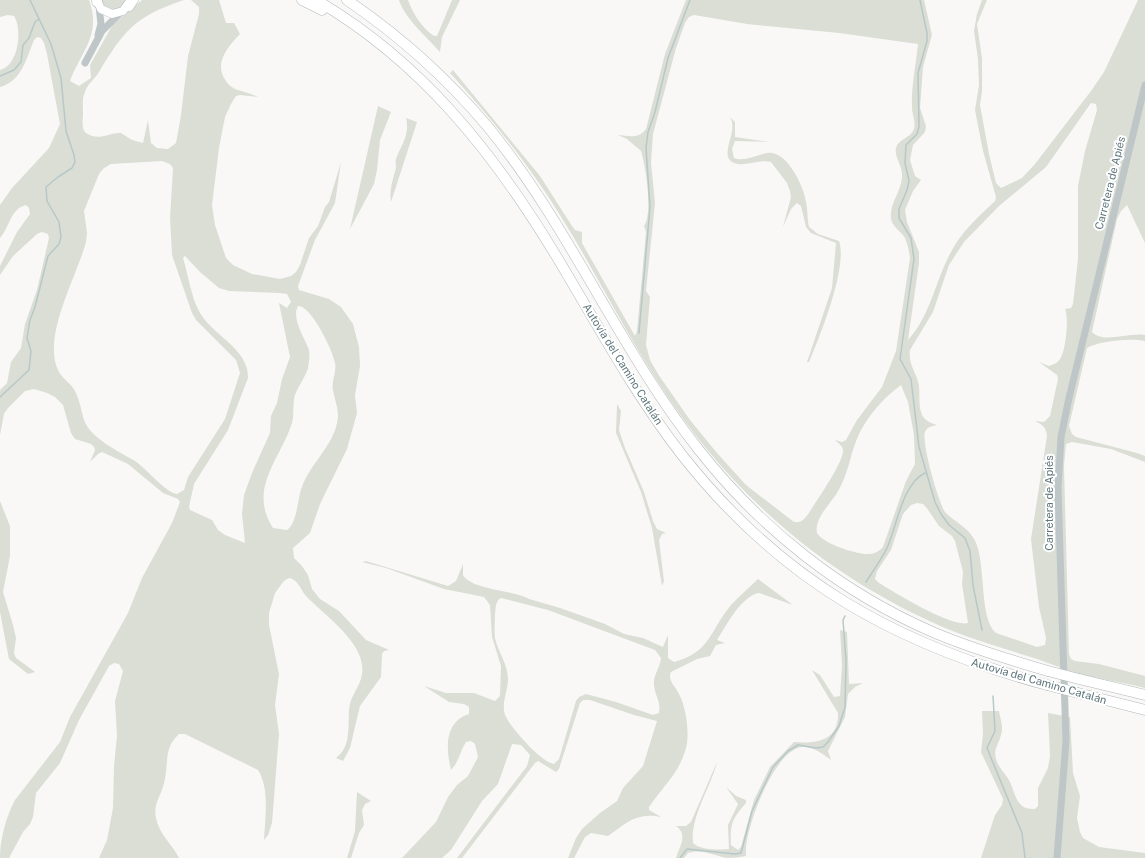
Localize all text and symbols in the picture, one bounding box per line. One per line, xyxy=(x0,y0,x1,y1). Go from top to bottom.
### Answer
street label: Carretera de Apiés xyxy=(1093,135,1127,231)
street label: Autovía del Camino Catalán xyxy=(581,301,665,427)
street label: Carretera de Apiés xyxy=(1043,455,1055,551)
street label: Autovía del Camino Catalán xyxy=(970,656,1108,706)

